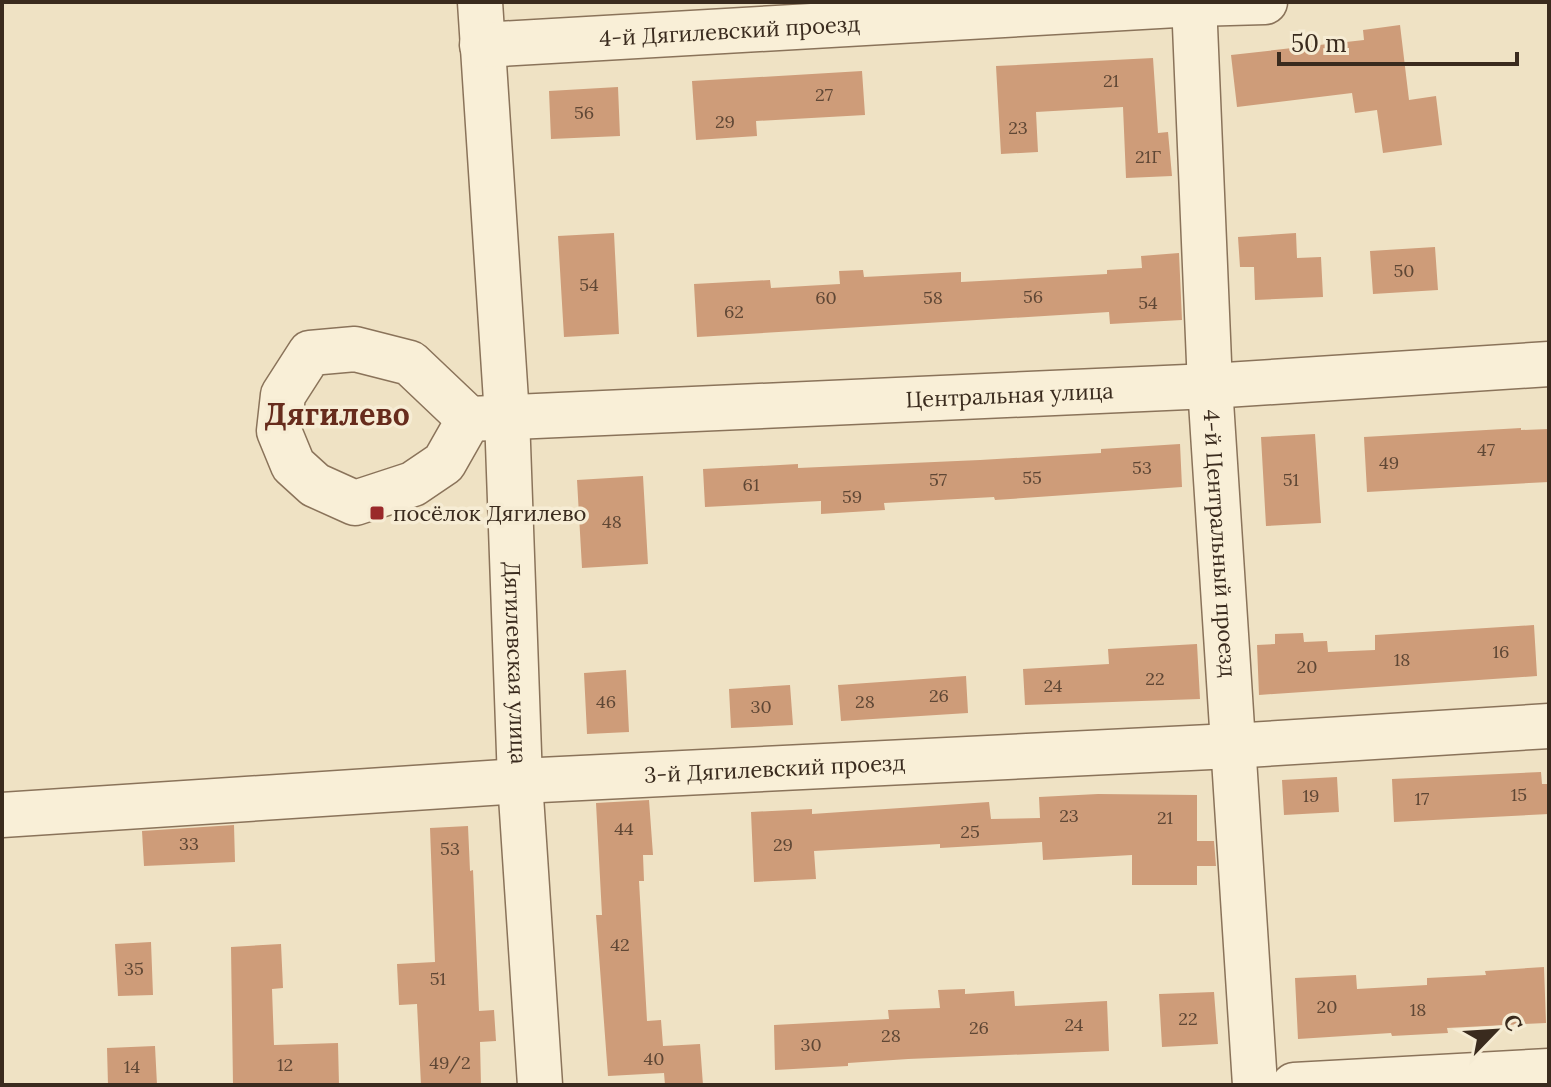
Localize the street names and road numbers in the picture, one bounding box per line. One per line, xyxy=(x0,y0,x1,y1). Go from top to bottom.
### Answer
street label: 4-й Дягилевский проезд xyxy=(599,9,861,52)
street label: Центральная улица xyxy=(905,376,1114,414)
street label: 4-й Центральный проезд xyxy=(1198,409,1243,678)
street label: Дягилевская улица xyxy=(498,561,533,765)
street label: 3-й Дягилевский проезд xyxy=(643,748,906,789)

